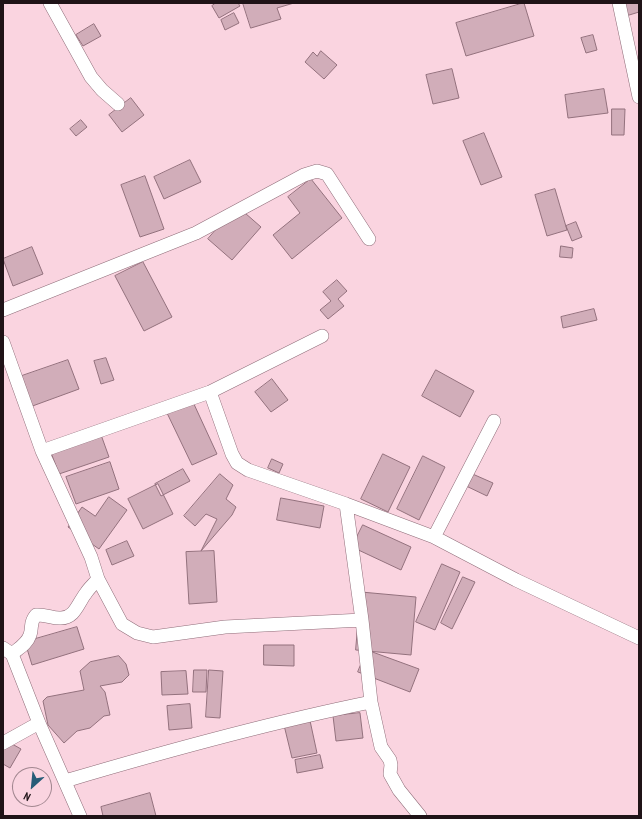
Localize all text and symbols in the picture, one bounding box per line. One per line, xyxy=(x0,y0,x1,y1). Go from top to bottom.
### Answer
north arrow xyxy=(12,767,52,807)
text: N xyxy=(21,789,33,804)

